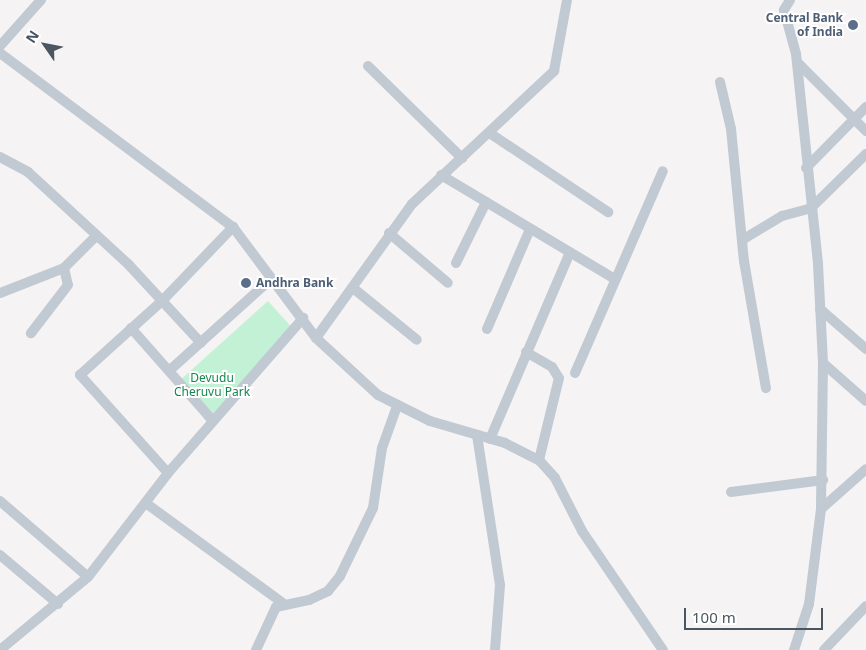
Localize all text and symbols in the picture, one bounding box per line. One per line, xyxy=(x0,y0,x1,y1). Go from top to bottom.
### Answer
place label: Central Bank of India xyxy=(766,11,843,39)
marker: Central Bank of India xyxy=(847,19,859,31)
north arrow xyxy=(20,20,70,70)
text: N xyxy=(21,27,43,47)
place label: Andhra Bank xyxy=(256,276,333,290)
marker: Andhra Bank xyxy=(240,277,252,289)
park label: Devudu Cheruvu Park xyxy=(174,371,250,399)
scale bar xyxy=(686,598,825,630)
text: 100 m xyxy=(692,607,736,627)

